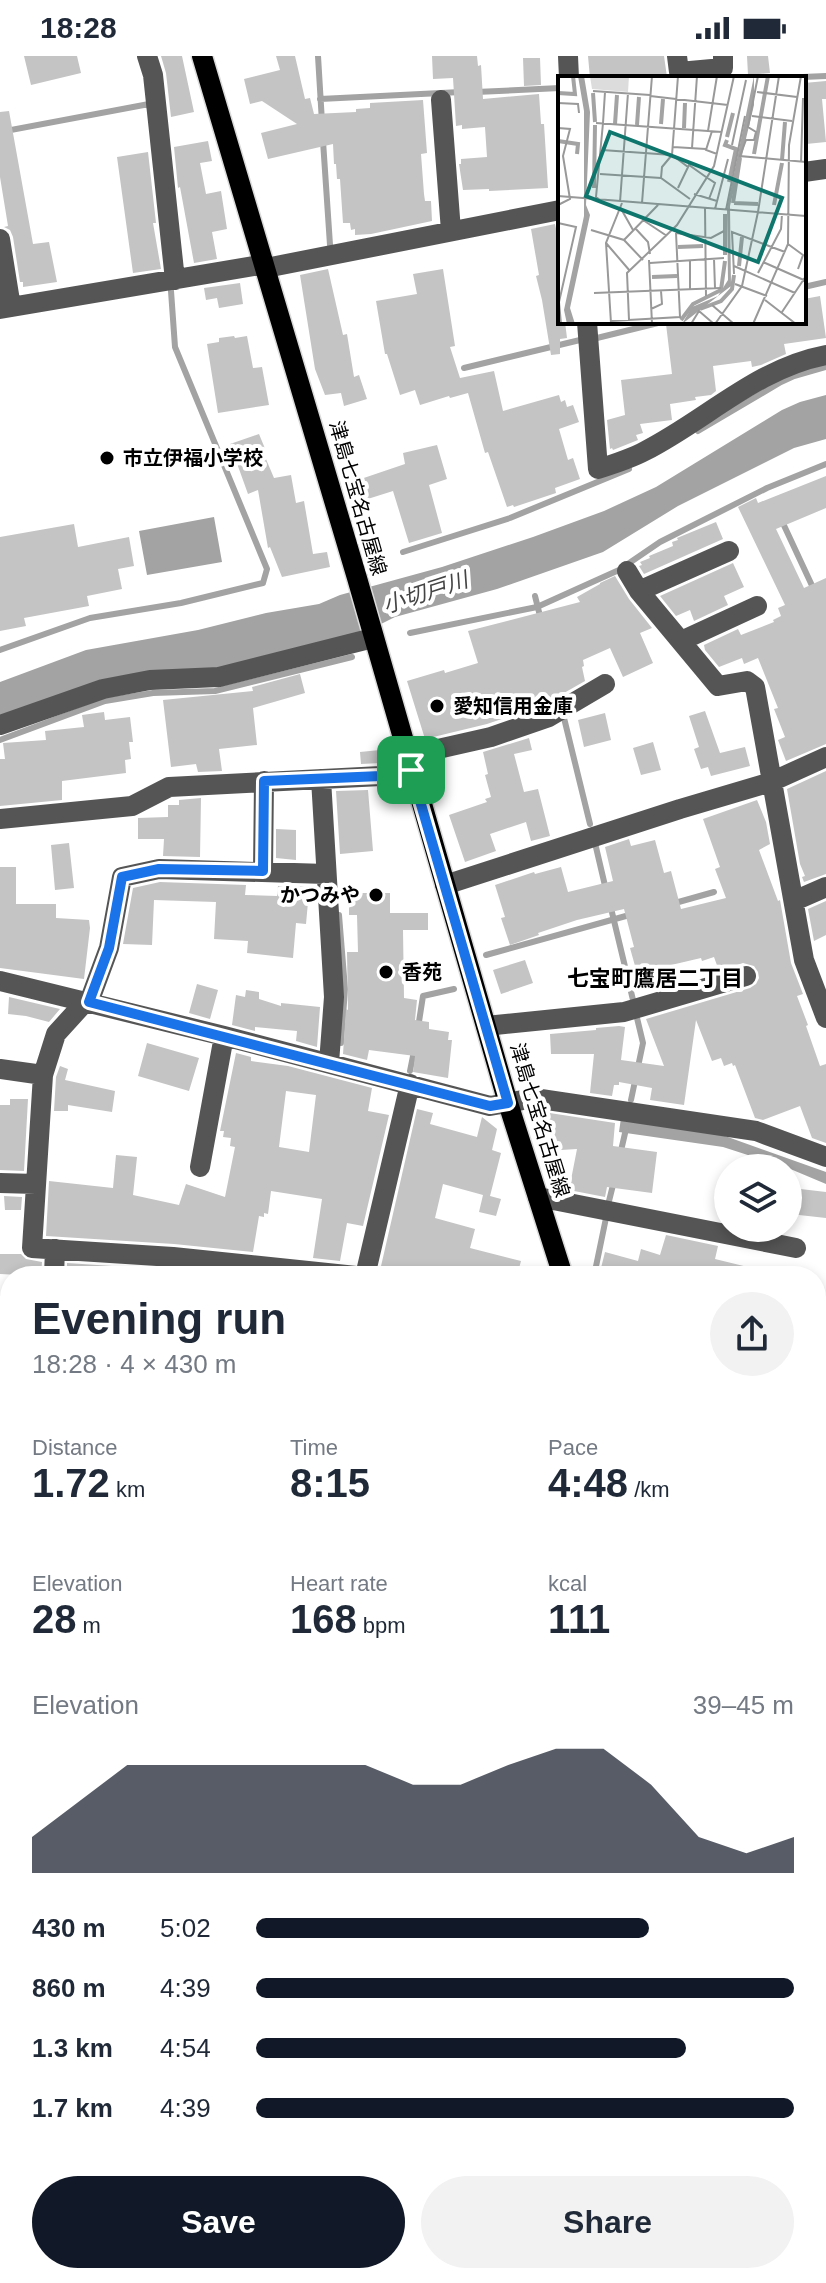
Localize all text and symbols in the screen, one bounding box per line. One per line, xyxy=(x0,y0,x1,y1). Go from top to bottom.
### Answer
text: 18:28 xyxy=(40,11,117,44)
inset map xyxy=(558,76,806,324)
street label: 津島七宝名古屋線 xyxy=(325,418,391,578)
place label: 市立伊福小学校 xyxy=(123,447,263,469)
marker: 市立伊福小学校 xyxy=(98,449,116,467)
water label: 小切戸川 xyxy=(379,566,473,618)
place label: 愛知信用金庫 xyxy=(453,695,573,717)
marker: 愛知信用金庫 xyxy=(428,697,446,715)
pin xyxy=(377,736,445,804)
icon: arrive xyxy=(389,748,433,792)
place label: かつみや xyxy=(280,884,360,906)
marker: かつみや xyxy=(367,886,385,904)
place label: 香苑 xyxy=(402,961,442,983)
marker: 香苑 xyxy=(377,963,395,981)
district label: 七宝町鷹居二丁目 xyxy=(567,966,743,991)
street label: 津島七宝名古屋線 xyxy=(506,1040,574,1200)
map controls xyxy=(714,1154,802,1242)
button: layers xyxy=(714,1154,802,1242)
button: share xyxy=(710,1292,794,1376)
text: Evening run xyxy=(32,1294,286,1343)
text: 18:28 · 4 × 430 m xyxy=(32,1349,237,1379)
text: Distance xyxy=(32,1435,118,1460)
text: Time xyxy=(290,1435,338,1460)
text: Pace xyxy=(548,1435,598,1460)
text: 1.72 xyxy=(32,1461,110,1505)
text: 8:15 xyxy=(290,1461,370,1505)
text: 4:48 xyxy=(548,1461,628,1505)
text: km xyxy=(110,1477,145,1502)
text: /km xyxy=(628,1477,670,1502)
text: Elevation xyxy=(32,1571,123,1596)
text: Heart rate xyxy=(290,1571,388,1596)
text: kcal xyxy=(548,1571,587,1596)
text: 28 xyxy=(32,1597,77,1641)
text: 168 xyxy=(290,1597,357,1641)
text: 111 xyxy=(548,1597,610,1641)
text: m xyxy=(77,1613,101,1638)
text: bpm xyxy=(357,1613,406,1638)
text: Elevation xyxy=(32,1690,139,1720)
text: 39–45 m xyxy=(693,1690,794,1720)
text: 430 m xyxy=(32,1913,106,1943)
text: 5:02 xyxy=(160,1913,211,1943)
text: 860 m xyxy=(32,1973,106,2003)
text: 4:39 xyxy=(160,1973,211,2003)
text: 1.3 km xyxy=(32,2033,113,2063)
text: 4:54 xyxy=(160,2033,211,2063)
text: 1.7 km xyxy=(32,2093,113,2123)
text: 4:39 xyxy=(160,2093,211,2123)
button: Save xyxy=(32,2176,405,2268)
button: Share xyxy=(421,2176,794,2268)

